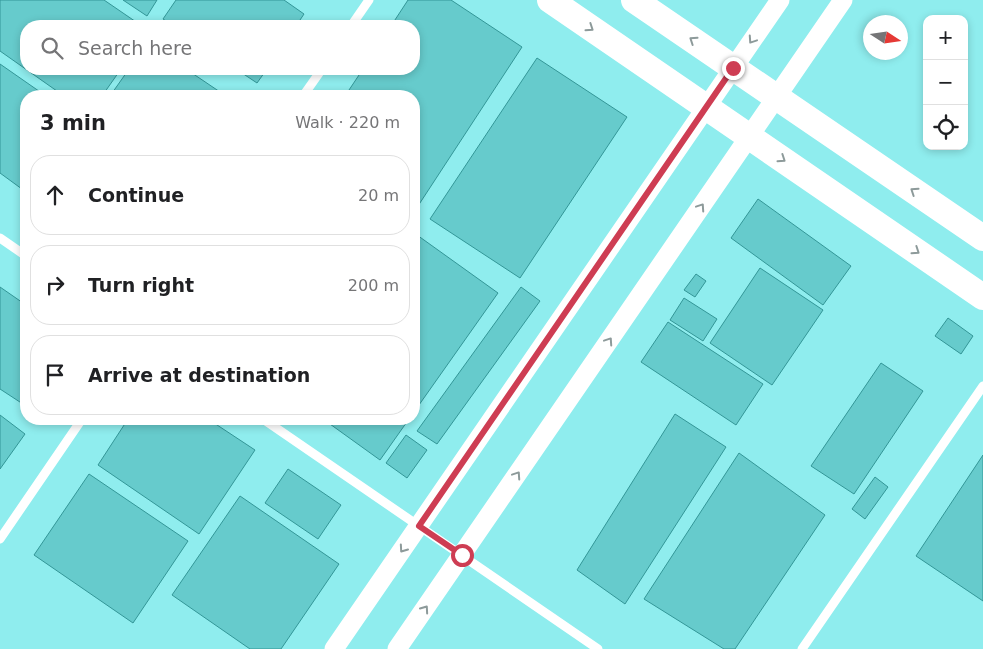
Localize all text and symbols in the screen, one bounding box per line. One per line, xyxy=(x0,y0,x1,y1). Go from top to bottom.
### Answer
north arrow xyxy=(863,15,908,60)
map controls xyxy=(923,15,968,150)
button: + xyxy=(923,15,968,60)
search box xyxy=(20,20,420,75)
one-way arrow xyxy=(585,21,594,31)
icon: search xyxy=(38,34,66,62)
one-way arrow xyxy=(749,34,758,44)
text: Search here xyxy=(78,37,192,59)
one-way arrow xyxy=(689,37,699,46)
route end xyxy=(722,57,745,80)
button: − xyxy=(923,60,968,105)
button: locate xyxy=(923,105,968,150)
text: 3 min xyxy=(40,111,106,135)
text: Walk · 220 m xyxy=(295,113,400,132)
one-way arrow xyxy=(776,153,786,162)
icon: ahead xyxy=(41,181,69,209)
text: Continue xyxy=(88,184,184,206)
text: 20 m xyxy=(358,186,399,205)
one-way arrow xyxy=(910,188,920,197)
one-way arrow xyxy=(695,203,704,213)
one-way arrow xyxy=(910,245,920,254)
icon: right xyxy=(41,271,69,299)
text: Turn right xyxy=(88,274,194,296)
text: 200 m xyxy=(348,276,399,295)
one-way arrow xyxy=(603,337,612,347)
icon: arrive xyxy=(41,361,69,389)
text: Arrive at destination xyxy=(88,364,310,386)
one-way arrow xyxy=(511,471,520,481)
one-way arrow xyxy=(400,543,409,553)
route start xyxy=(451,544,474,567)
one-way arrow xyxy=(419,605,428,615)

